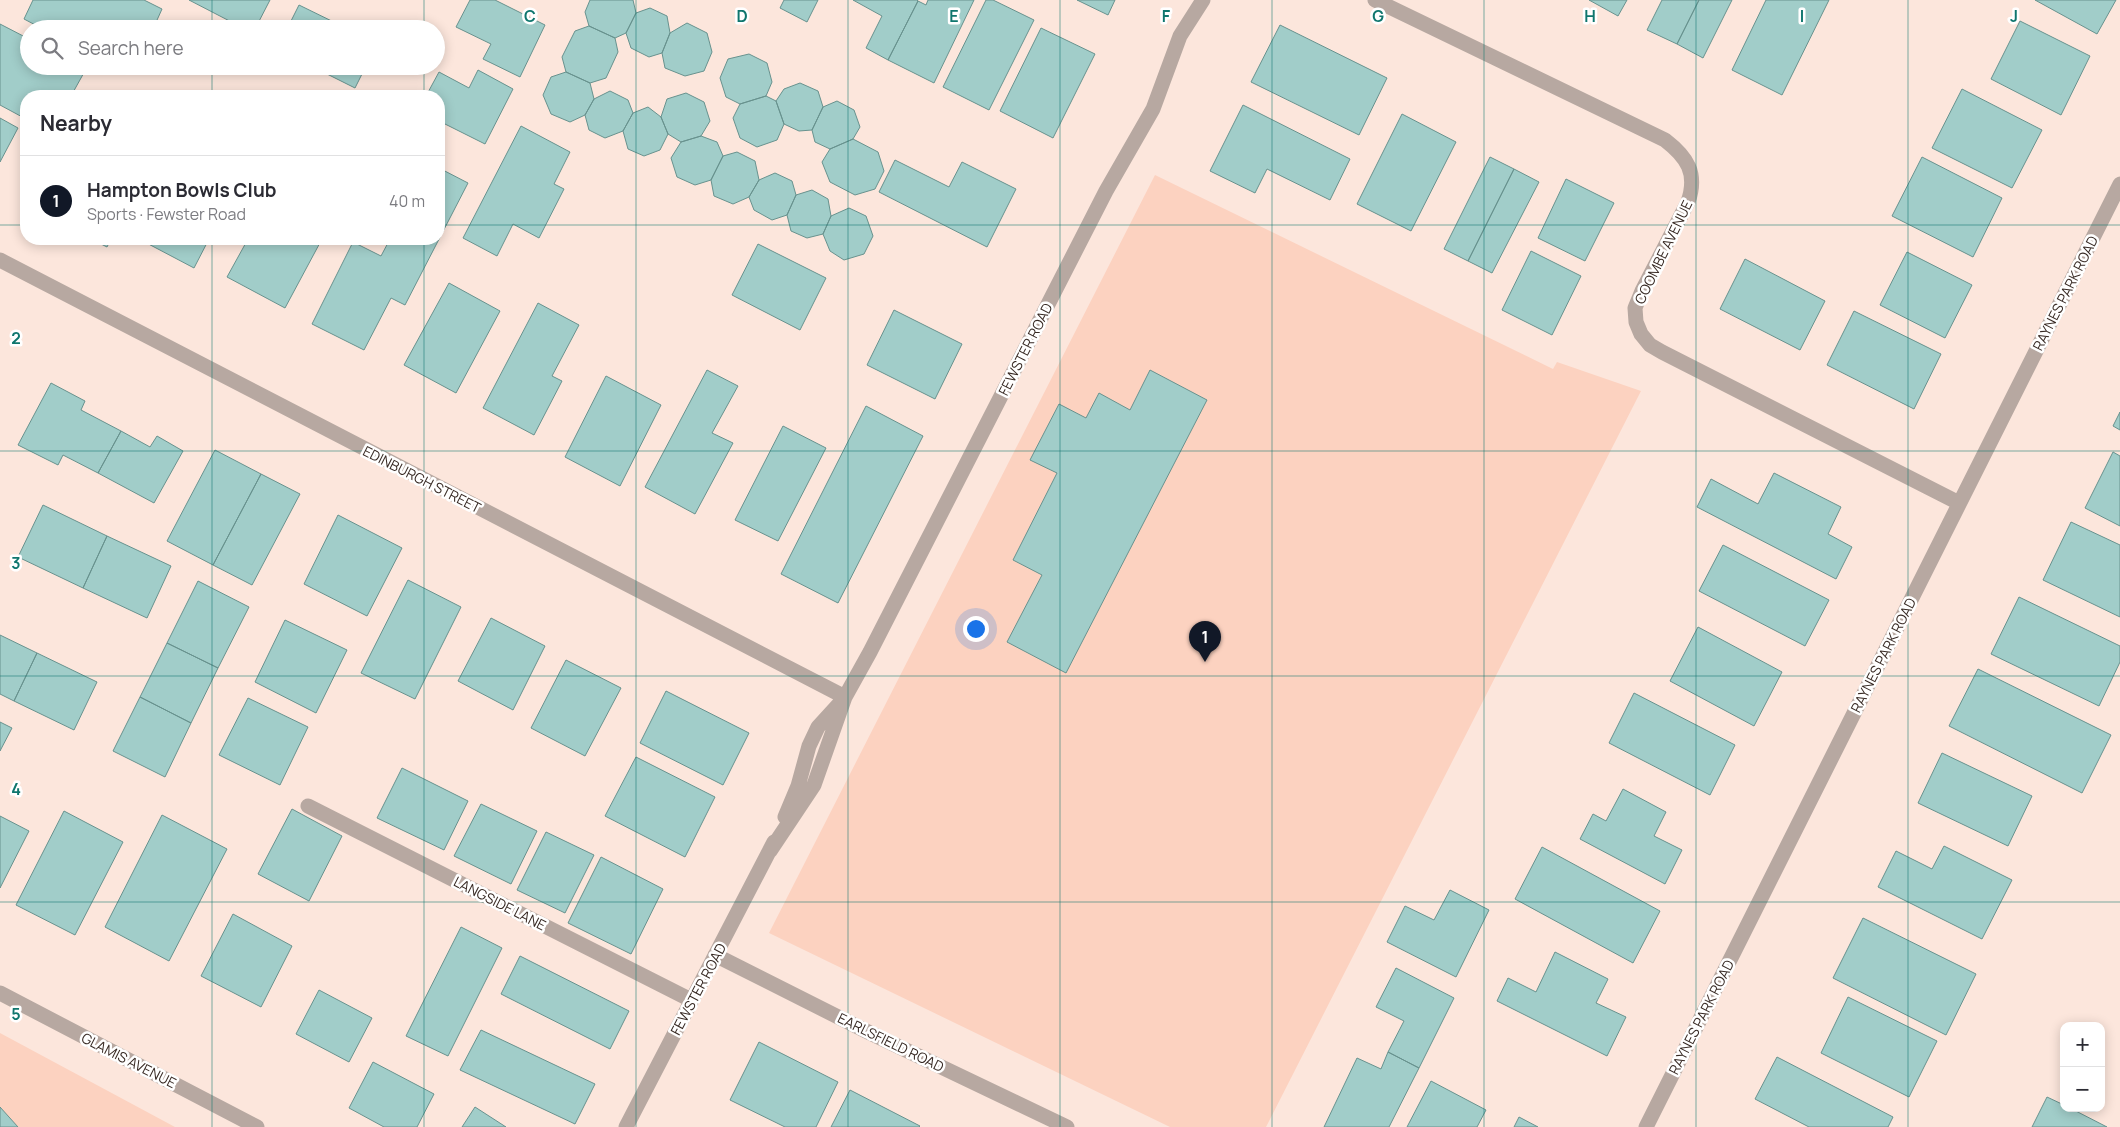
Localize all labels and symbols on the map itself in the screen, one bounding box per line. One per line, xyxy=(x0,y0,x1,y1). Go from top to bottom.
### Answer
text: C xyxy=(524,5,536,27)
text: D xyxy=(736,5,748,27)
text: E xyxy=(949,5,959,27)
text: F xyxy=(1162,5,1171,27)
text: G xyxy=(1372,5,1384,27)
text: H xyxy=(1584,5,1596,27)
text: I xyxy=(1800,5,1804,27)
text: J xyxy=(2010,5,2018,27)
street label: COOMBE AVENUE xyxy=(1630,197,1696,307)
street label: RAYNES PARK ROAD xyxy=(2028,232,2102,354)
street label: FEWSTER ROAD xyxy=(994,300,1056,398)
text: 2 xyxy=(11,327,21,349)
street label: EDINBURGH STREET xyxy=(360,441,485,517)
text: 3 xyxy=(11,552,21,574)
street label: RAYNES PARK ROAD xyxy=(1846,594,1920,716)
your location xyxy=(963,616,989,642)
pin: 1 xyxy=(1189,621,1221,662)
text: 4 xyxy=(11,778,21,800)
street label: LANGSIDE LANE xyxy=(451,872,549,934)
street label: FEWSTER ROAD xyxy=(666,940,730,1038)
street label: RAYNES PARK ROAD xyxy=(1664,956,1738,1078)
text: 5 xyxy=(11,1003,21,1025)
street label: EARLSFIELD ROAD xyxy=(835,1008,947,1076)
street label: GLAMIS AVENUE xyxy=(78,1028,180,1092)

